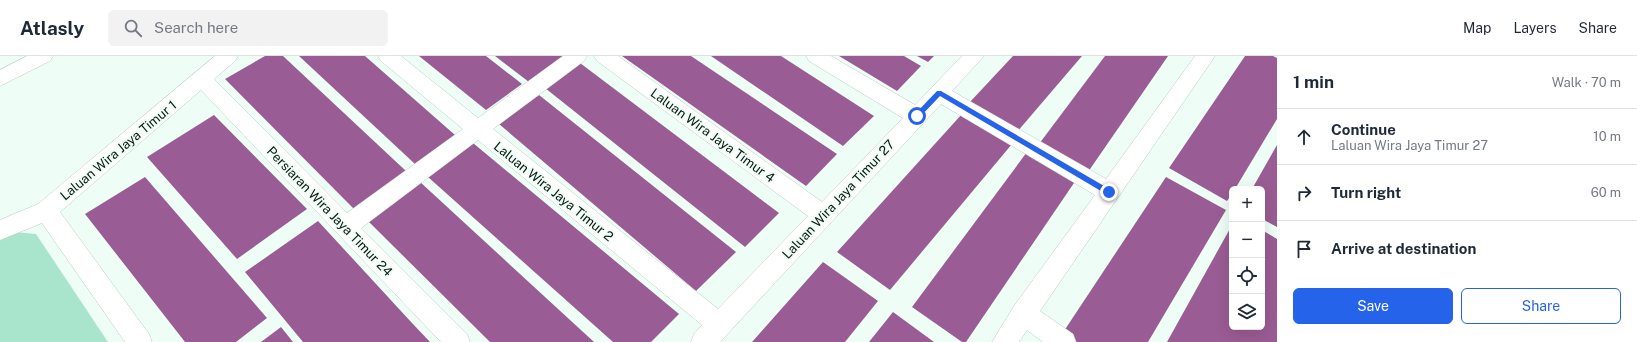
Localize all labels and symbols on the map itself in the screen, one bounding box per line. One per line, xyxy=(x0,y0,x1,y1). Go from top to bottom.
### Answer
street label: Laluan Wira Jaya Timur 4 xyxy=(648,85,778,185)
street label: Laluan Wira Jaya Timur 1 xyxy=(57,97,179,203)
route start xyxy=(908,107,926,125)
street label: Laluan Wira Jaya Timur 27 xyxy=(779,137,898,262)
street label: Laluan Wira Jaya Timur 2 xyxy=(491,139,617,244)
street label: Persiaran Wira Jaya Timur 24 xyxy=(264,144,395,279)
route end xyxy=(1100,183,1118,201)

